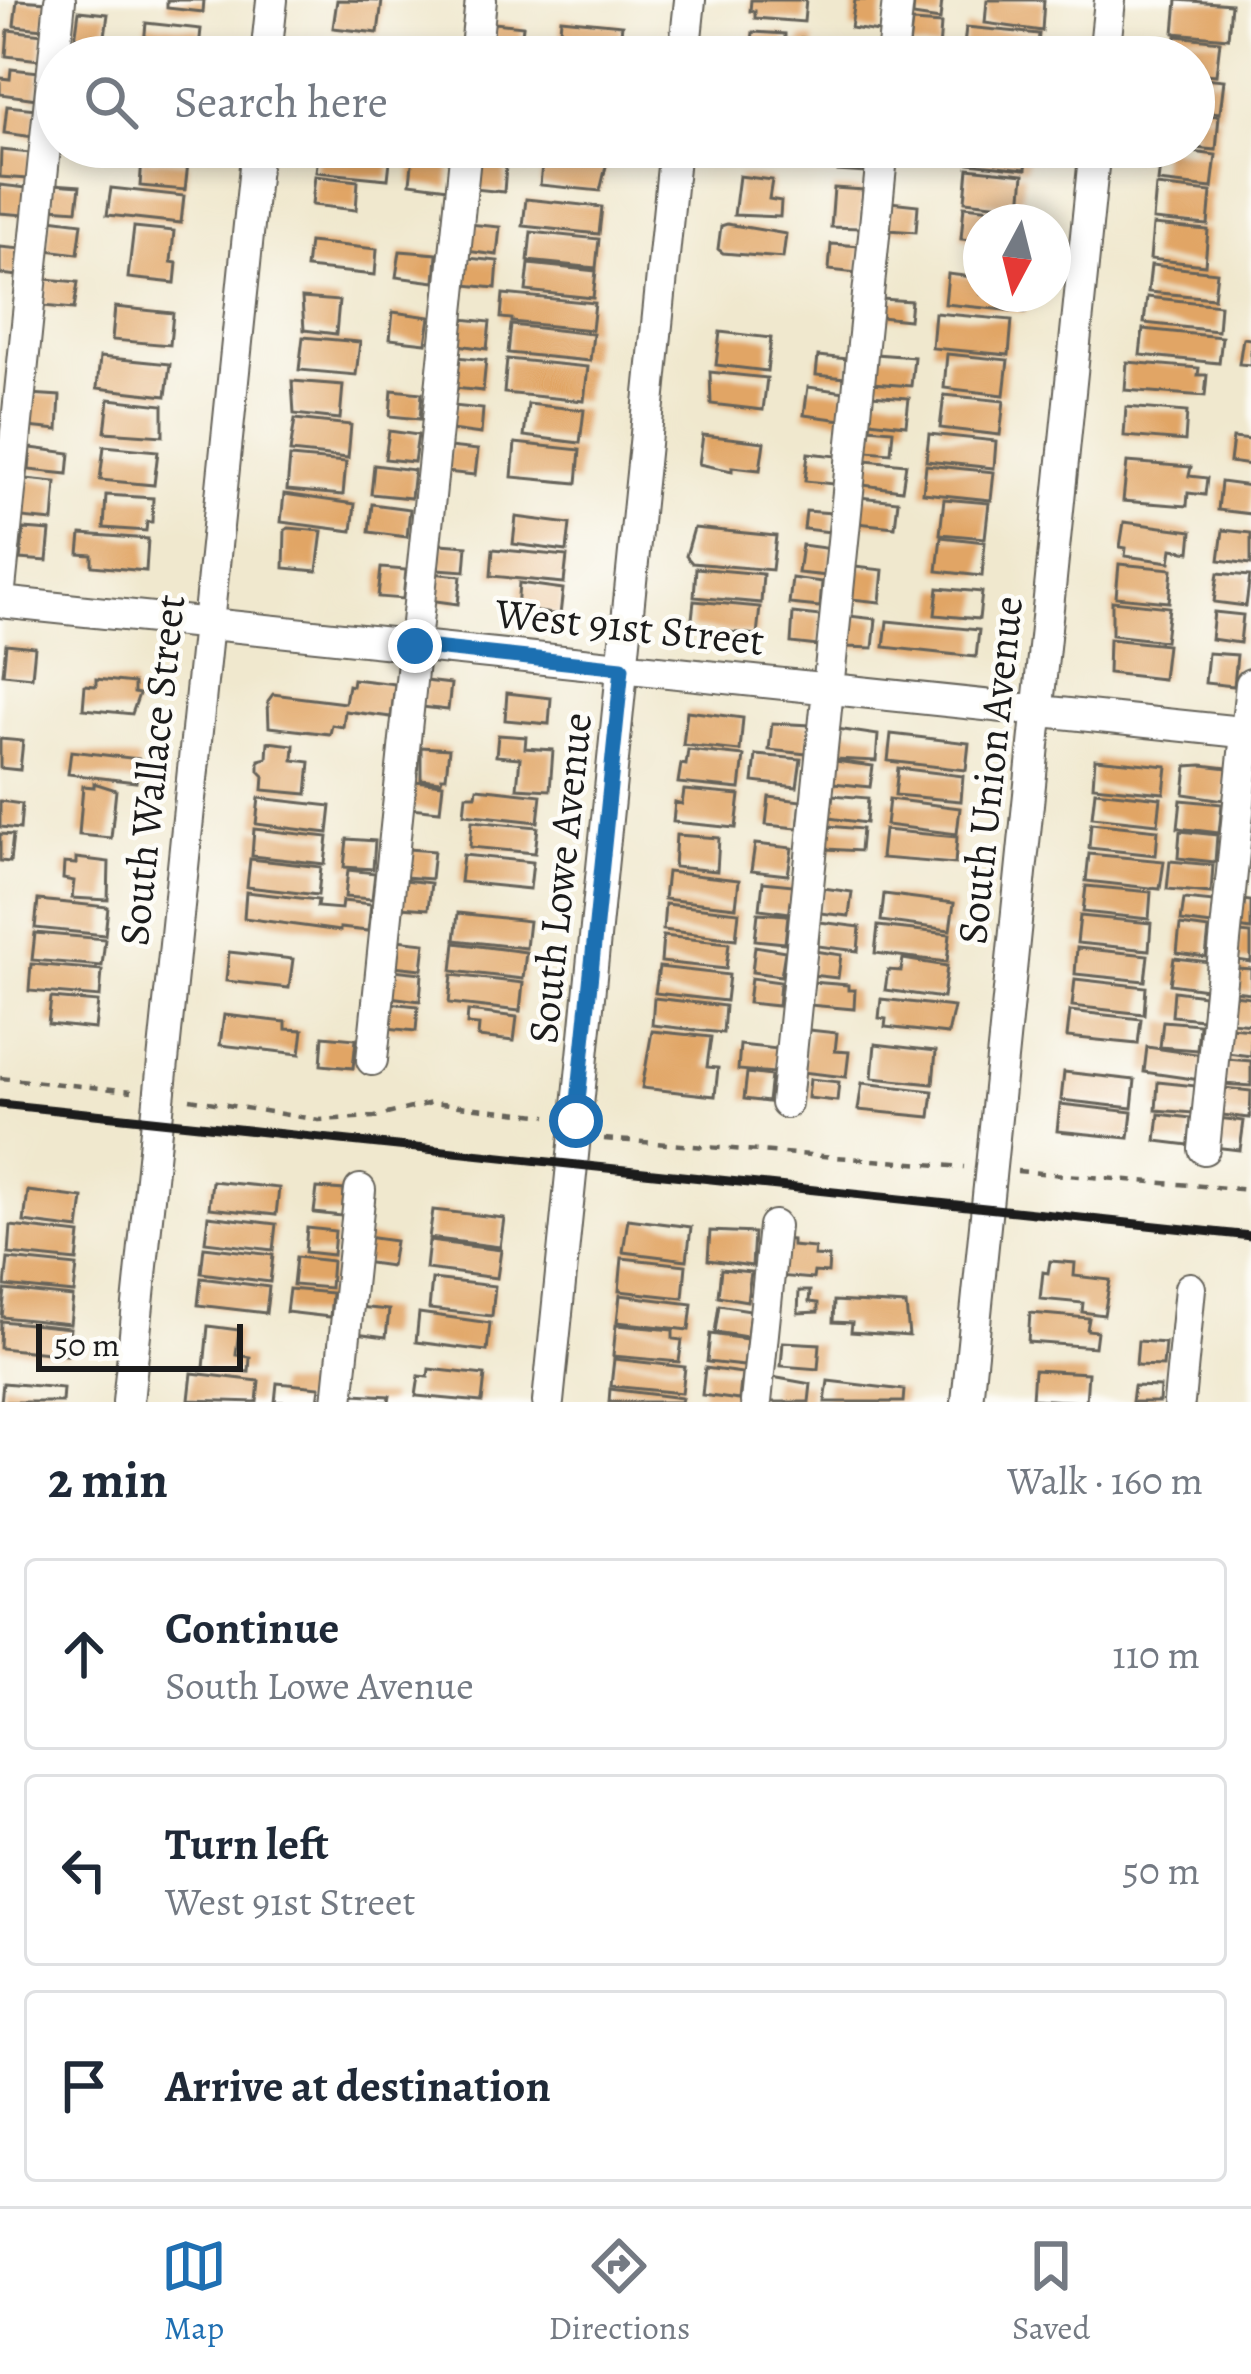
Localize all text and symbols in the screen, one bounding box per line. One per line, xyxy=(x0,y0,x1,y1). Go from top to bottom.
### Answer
search box xyxy=(36,36,1215,168)
icon: search xyxy=(78,69,144,135)
text: Search here xyxy=(174,71,388,133)
north arrow xyxy=(963,204,1071,312)
street label: West 91st Street xyxy=(492,584,767,669)
street label: South Wallace Street xyxy=(105,592,198,948)
street label: South Union Avenue xyxy=(943,593,1036,947)
route end xyxy=(388,619,442,673)
street label: South Lowe Avenue xyxy=(514,710,605,1046)
route start xyxy=(549,1094,603,1148)
scale bar xyxy=(36,1318,243,1371)
text: 50 m xyxy=(54,1322,120,1367)
text: 2 min xyxy=(48,1445,168,1515)
text: Walk · 160 m xyxy=(1007,1454,1203,1507)
text: Continue xyxy=(165,1597,339,1659)
icon: ahead xyxy=(51,1621,117,1687)
text: 110 m xyxy=(1112,1628,1200,1681)
text: South Lowe Avenue xyxy=(165,1659,474,1712)
text: Turn left xyxy=(165,1813,329,1875)
icon: left xyxy=(51,1837,117,1903)
text: 50 m xyxy=(1122,1844,1200,1897)
text: West 91st Street xyxy=(165,1875,415,1928)
icon: arrive xyxy=(51,2053,117,2119)
text: Arrive at destination xyxy=(165,2055,551,2117)
tab: Map xyxy=(161,2233,227,2350)
tab: Directions xyxy=(549,2233,690,2350)
tab: Saved xyxy=(1012,2233,1090,2350)

